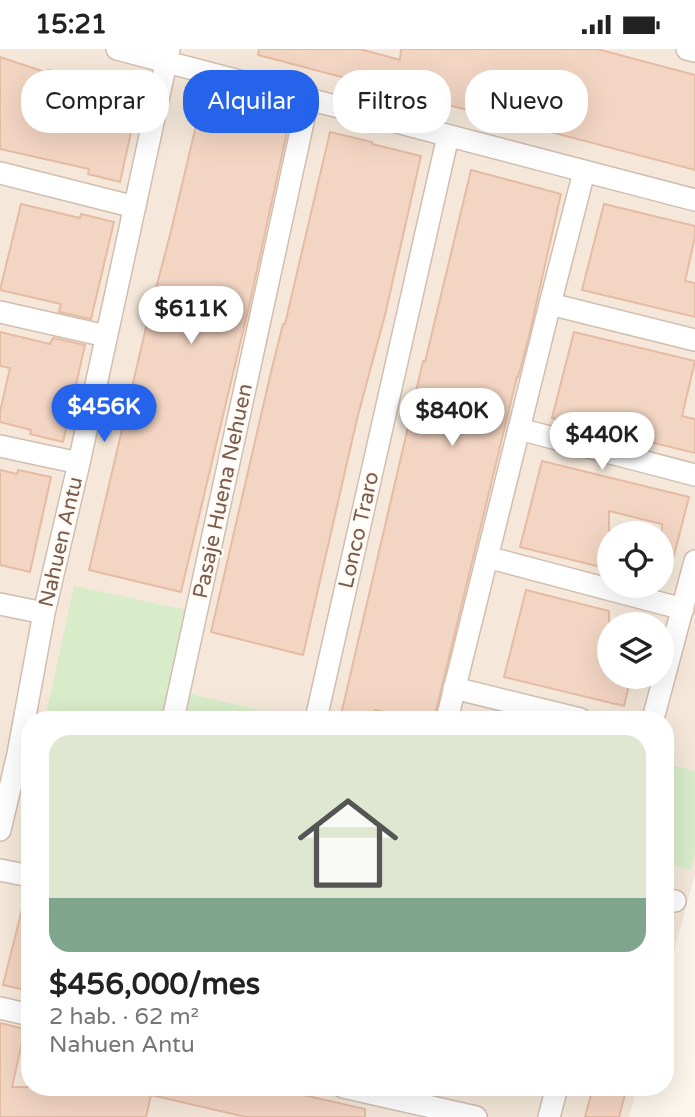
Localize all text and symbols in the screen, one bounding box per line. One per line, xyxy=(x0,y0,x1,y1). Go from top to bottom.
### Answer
text: 15:21 xyxy=(35,9,107,40)
chip: Comprar xyxy=(21,70,169,133)
chip: Alquilar xyxy=(183,70,319,133)
chip: Filtros xyxy=(333,70,451,133)
chip: Nuevo xyxy=(465,70,588,133)
pin: $611K xyxy=(142,287,240,346)
text: $611K xyxy=(155,295,227,323)
street label: Pasaje Huena Nehuen xyxy=(188,381,258,601)
pin: $456K xyxy=(55,385,153,444)
pin: $840K xyxy=(403,389,501,448)
text: $456K xyxy=(68,393,140,421)
text: $840K xyxy=(416,397,488,425)
pin: $440K xyxy=(553,413,651,472)
text: $440K xyxy=(566,421,638,449)
street label: Lonco Traro xyxy=(333,469,385,591)
street label: Nahuen Antu xyxy=(34,474,88,610)
map controls xyxy=(597,521,674,689)
button: locate xyxy=(597,521,674,598)
button: layers xyxy=(597,612,674,689)
icon: home xyxy=(285,780,411,906)
text: $456,000/mes xyxy=(49,966,260,1003)
text: 2 hab. · 62 m² xyxy=(49,1003,199,1031)
text: Nahuen Antu xyxy=(49,1031,195,1059)

